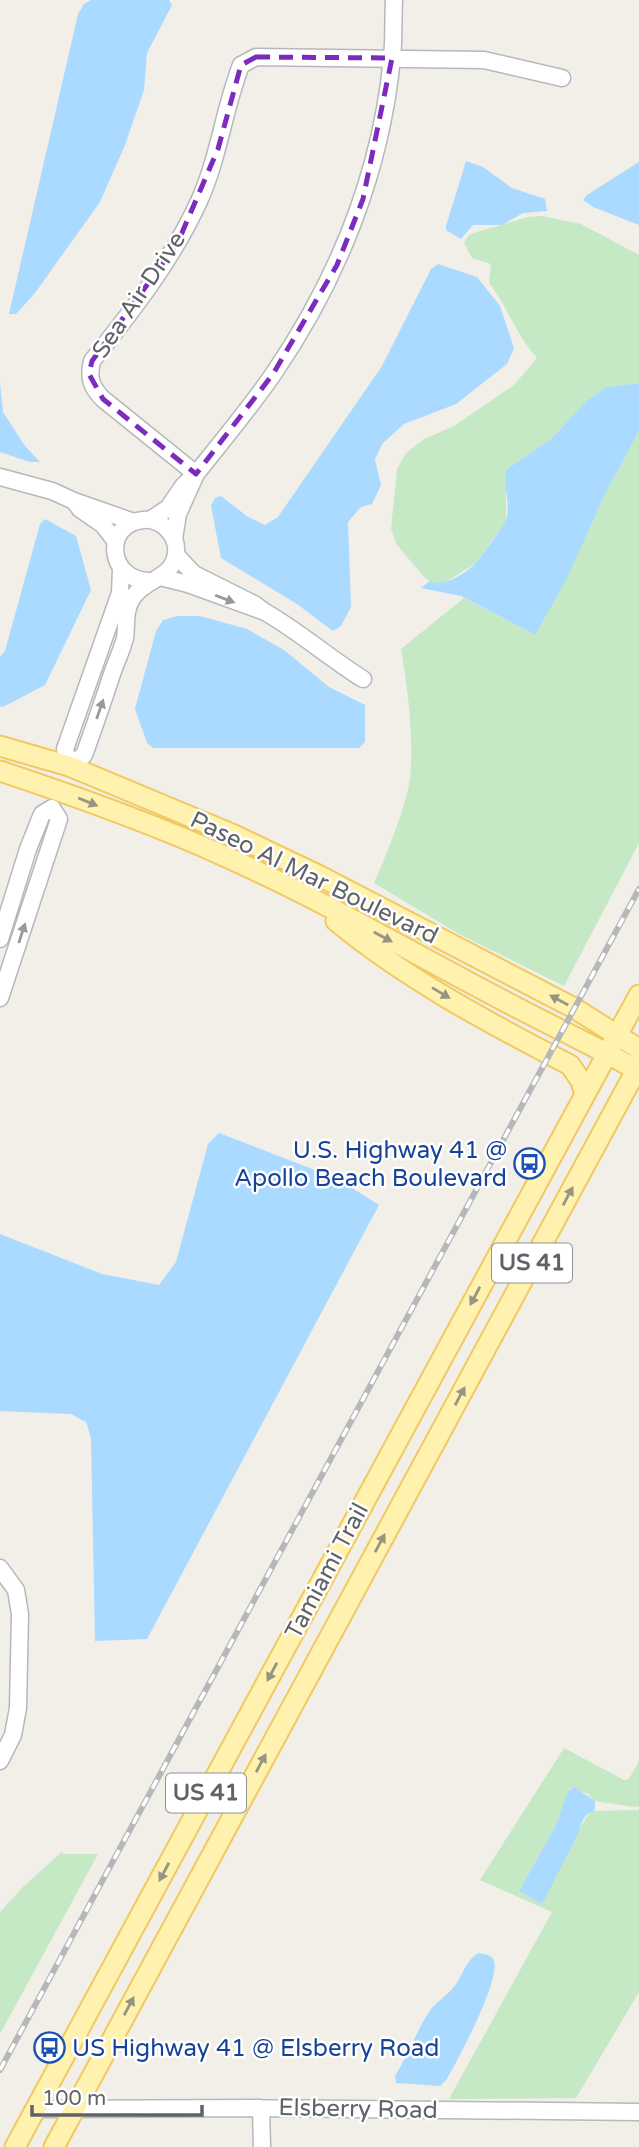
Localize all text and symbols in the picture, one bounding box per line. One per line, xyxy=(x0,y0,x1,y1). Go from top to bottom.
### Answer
street label: Sea Air Drive xyxy=(86,226,192,364)
one-way arrow xyxy=(215,593,236,604)
one-way arrow xyxy=(95,698,106,719)
one-way arrow xyxy=(77,796,98,807)
street label: Paseo Al Mar Boulevard xyxy=(185,805,443,951)
one-way arrow xyxy=(17,922,27,943)
one-way arrow xyxy=(374,931,393,943)
one-way arrow xyxy=(431,986,450,999)
one-way arrow xyxy=(549,995,569,1006)
place label: U.S. Highway 41 @ Apollo Beach Boulevard xyxy=(234,1136,507,1193)
bus stop icon: U.S. Highway 41 @ Apollo Beach Boulevard xyxy=(513,1147,547,1181)
one-way arrow xyxy=(562,1186,574,1206)
road number: US 41 xyxy=(492,1244,572,1282)
one-way arrow xyxy=(470,1286,482,1306)
one-way arrow xyxy=(454,1386,465,1406)
street label: Tamiami Trail xyxy=(279,1498,375,1644)
one-way arrow xyxy=(374,1532,386,1552)
one-way arrow xyxy=(266,1662,278,1682)
one-way arrow xyxy=(255,1753,267,1773)
road number: US 41 xyxy=(166,1774,246,1812)
one-way arrow xyxy=(158,1862,170,1882)
one-way arrow xyxy=(124,1996,135,2016)
bus stop icon: US Highway 41 @ Elsberry Road xyxy=(32,2031,66,2065)
place label: US Highway 41 @ Elsberry Road xyxy=(72,2034,439,2063)
scale bar xyxy=(32,2074,201,2118)
text: 100 m xyxy=(42,2086,106,2111)
street label: Elsberry Road xyxy=(278,2093,438,2125)

